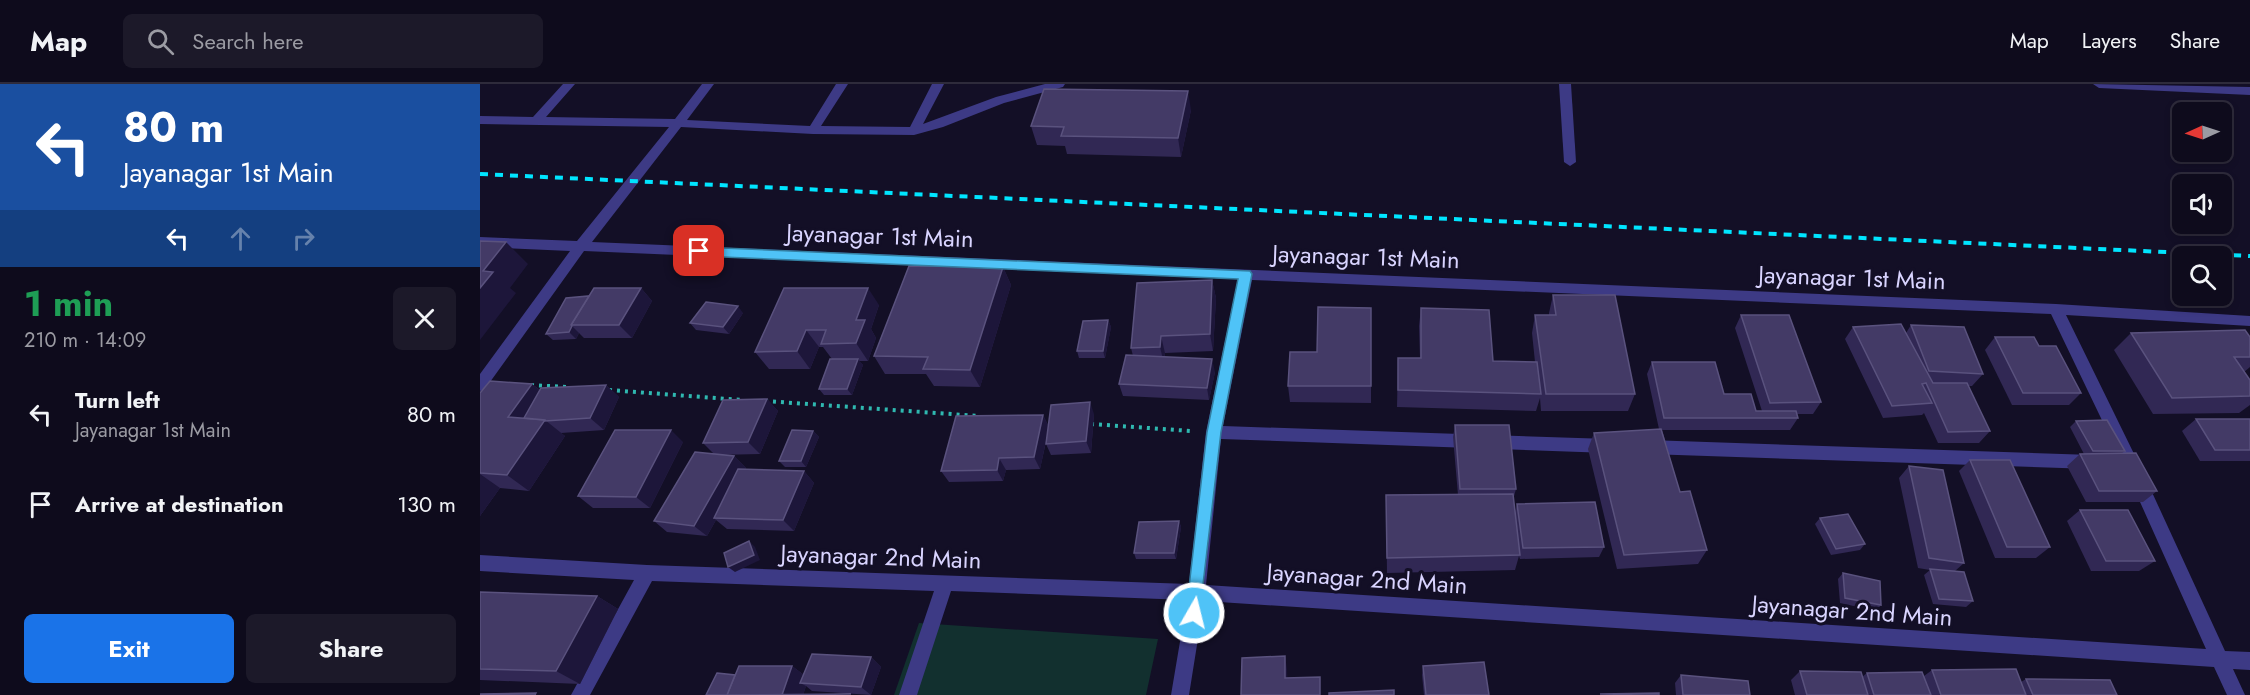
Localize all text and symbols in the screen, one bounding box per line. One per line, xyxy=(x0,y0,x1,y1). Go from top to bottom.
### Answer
search box xyxy=(123,14,543,68)
text: Map xyxy=(30,21,87,62)
icon: search xyxy=(144,25,177,58)
text: Search here xyxy=(192,25,304,57)
text: Map xyxy=(2010,26,2049,56)
text: Layers xyxy=(2082,26,2137,56)
text: Share xyxy=(2170,26,2220,56)
text: 80 m xyxy=(123,97,224,158)
north arrow xyxy=(2172,102,2232,162)
map controls xyxy=(2172,102,2232,306)
icon: left xyxy=(24,108,102,186)
text: Jayanagar 1st Main xyxy=(123,153,334,192)
button: sound xyxy=(2172,174,2232,234)
street label: Jayanagar 1st Main xyxy=(783,215,974,256)
icon: left xyxy=(161,222,194,255)
icon: ahead xyxy=(224,222,257,255)
icon: right xyxy=(287,222,320,255)
pin xyxy=(673,225,724,276)
icon: arrive xyxy=(682,234,715,267)
street label: Jayanagar 1st Main xyxy=(1269,236,1460,277)
button: search xyxy=(2172,246,2232,306)
street label: Jayanagar 1st Main xyxy=(1755,257,1946,298)
text: 1 min xyxy=(24,277,113,329)
button: close xyxy=(393,287,456,350)
text: 210 m · 14:09 xyxy=(24,326,146,355)
text: Turn left xyxy=(75,384,160,416)
icon: left xyxy=(24,398,57,431)
text: 80 m xyxy=(407,398,456,430)
text: Jayanagar 1st Main xyxy=(75,416,231,445)
icon: arrive xyxy=(24,488,57,521)
text: Arrive at destination xyxy=(75,488,284,520)
text: 130 m xyxy=(397,488,456,520)
street label: Jayanagar 2nd Main xyxy=(777,535,982,577)
street label: Jayanagar 2nd Main xyxy=(1263,554,1469,603)
position arrow xyxy=(1162,581,1226,645)
street label: Jayanagar 2nd Main xyxy=(1748,586,1954,635)
button: Exit xyxy=(24,614,234,683)
button: Share xyxy=(246,614,456,683)

